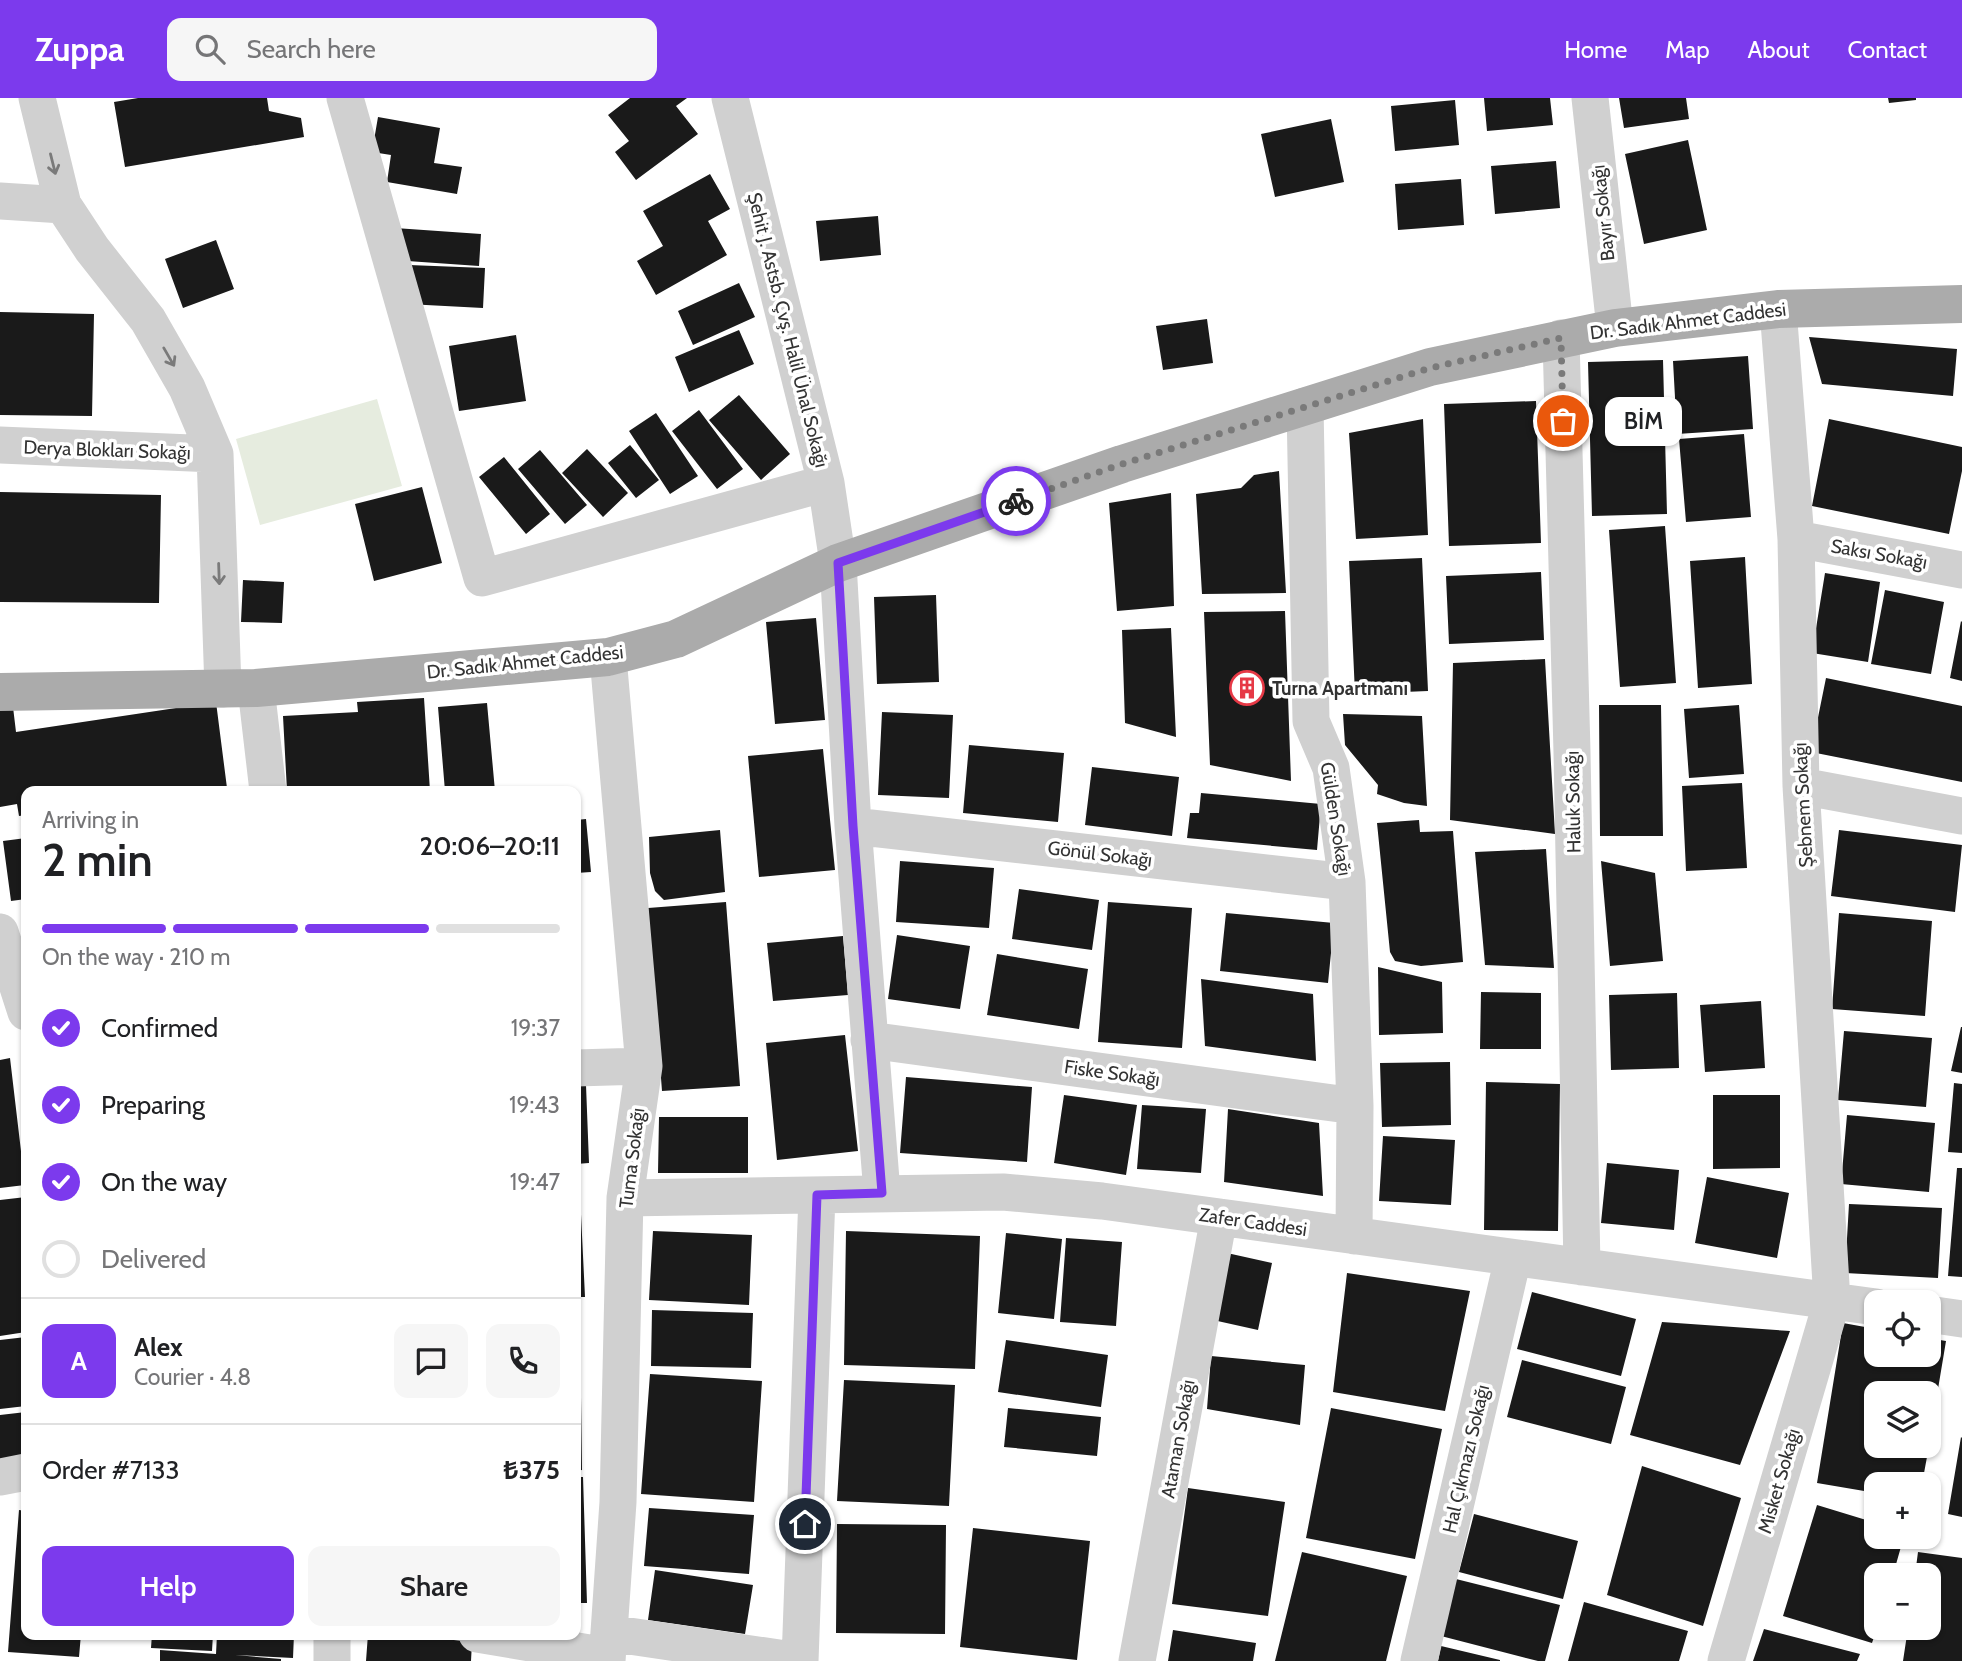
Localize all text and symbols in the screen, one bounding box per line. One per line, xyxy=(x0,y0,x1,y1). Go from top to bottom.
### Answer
search box xyxy=(167,18,657,81)
text: Zuppa xyxy=(35,29,125,69)
icon: search xyxy=(191,30,229,68)
text: Search here xyxy=(247,33,376,65)
text: Home xyxy=(1564,35,1627,64)
text: Map xyxy=(1665,35,1710,64)
text: About xyxy=(1748,35,1810,64)
text: Contact xyxy=(1848,35,1927,64)
one-way arrow xyxy=(47,152,60,175)
street label: Bayır Sokağı xyxy=(1587,164,1619,262)
street label: Şehit J. Astsb. Çvş. Halil Ünal Sokağı xyxy=(743,190,833,470)
street label: Dr. Sadık Ahmet Caddesi xyxy=(1589,298,1787,344)
one-way arrow xyxy=(163,346,176,367)
pin xyxy=(1533,391,1593,451)
callout: BİM xyxy=(1605,396,1682,446)
icon: bag xyxy=(1544,402,1582,440)
text: BİM xyxy=(1624,407,1663,435)
street label: Derya Blokları Sokağı xyxy=(23,436,191,464)
courier xyxy=(981,466,1051,536)
icon: bike xyxy=(997,482,1035,520)
street label: Saksı Sokağı xyxy=(1829,534,1929,574)
one-way arrow xyxy=(213,562,226,585)
street label: Dr. Sadık Ahmet Caddesi xyxy=(426,640,624,684)
building icon: Turna Apartmanı xyxy=(1228,669,1266,707)
place label: Turna Apartmanı xyxy=(1272,677,1408,700)
street label: Şebnem Sokağı xyxy=(1788,742,1818,868)
street label: Haluk Sokağı xyxy=(1561,751,1585,853)
street label: Gülden Sokağı xyxy=(1316,761,1356,877)
text: Arriving in xyxy=(42,806,139,834)
text: 20:06–20:11 xyxy=(419,830,560,862)
text: 2 min xyxy=(42,832,153,888)
street label: Gönül Sokağı xyxy=(1046,836,1154,872)
text: On the way · 210 m xyxy=(42,943,230,971)
icon: check xyxy=(42,1009,80,1047)
text: Confirmed xyxy=(101,1012,218,1044)
text: 19:37 xyxy=(511,1014,560,1042)
street label: Fiske Sokağı xyxy=(1063,1055,1161,1091)
icon: check xyxy=(42,1086,80,1124)
text: Preparing xyxy=(101,1089,205,1121)
text: 19:43 xyxy=(509,1091,560,1119)
street label: Tuma Sokağı xyxy=(614,1106,650,1210)
icon: check xyxy=(42,1163,80,1201)
text: On the way xyxy=(101,1166,227,1198)
text: 19:47 xyxy=(510,1168,560,1196)
street label: Zafer Caddesi xyxy=(1197,1203,1309,1241)
text: Delivered xyxy=(101,1243,206,1275)
map controls xyxy=(1864,1290,1941,1640)
button: locate xyxy=(1864,1290,1941,1367)
button: chat xyxy=(394,1324,468,1398)
button: phone xyxy=(486,1324,560,1398)
text: Alex xyxy=(134,1331,183,1363)
text: A xyxy=(71,1345,87,1377)
text: Courier · 4.8 xyxy=(134,1363,251,1391)
street label: Ataman Sokağı xyxy=(1156,1378,1200,1500)
button: layers xyxy=(1864,1381,1941,1458)
street label: Hal Çıkmazı Sokağı xyxy=(1438,1383,1494,1535)
street label: Misket Sokağı xyxy=(1753,1426,1805,1536)
text: Order #7133 xyxy=(42,1454,180,1486)
text: ₺375 xyxy=(503,1454,560,1486)
button: + xyxy=(1864,1472,1941,1549)
pin xyxy=(775,1494,835,1554)
icon: home xyxy=(786,1505,824,1543)
button: Help xyxy=(42,1546,294,1626)
button: Share xyxy=(308,1546,560,1626)
button: − xyxy=(1864,1563,1941,1640)

